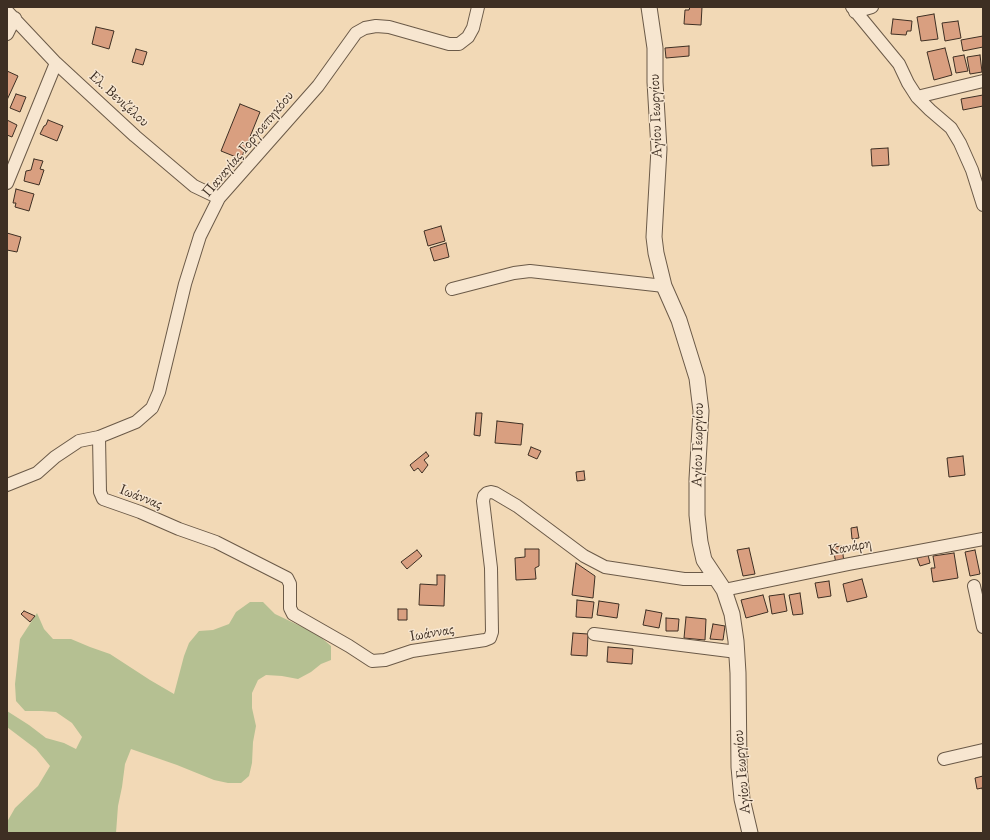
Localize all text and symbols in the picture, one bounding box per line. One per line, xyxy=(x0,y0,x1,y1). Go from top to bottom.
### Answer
street label: Ελ. Βενιζέλου xyxy=(85,67,153,131)
street label: Αγίου Γεωργίου xyxy=(646,73,666,159)
street label: Παναγίας Γοργοεπηκόου xyxy=(198,87,298,201)
street label: Αγίου Γεωργίου xyxy=(688,403,708,487)
street label: Ιωάννας xyxy=(117,481,165,513)
street label: Κανάρη xyxy=(827,534,873,560)
street label: Ιωάννας xyxy=(409,620,455,646)
street label: Αγίου Γεωργίου xyxy=(729,729,755,815)

